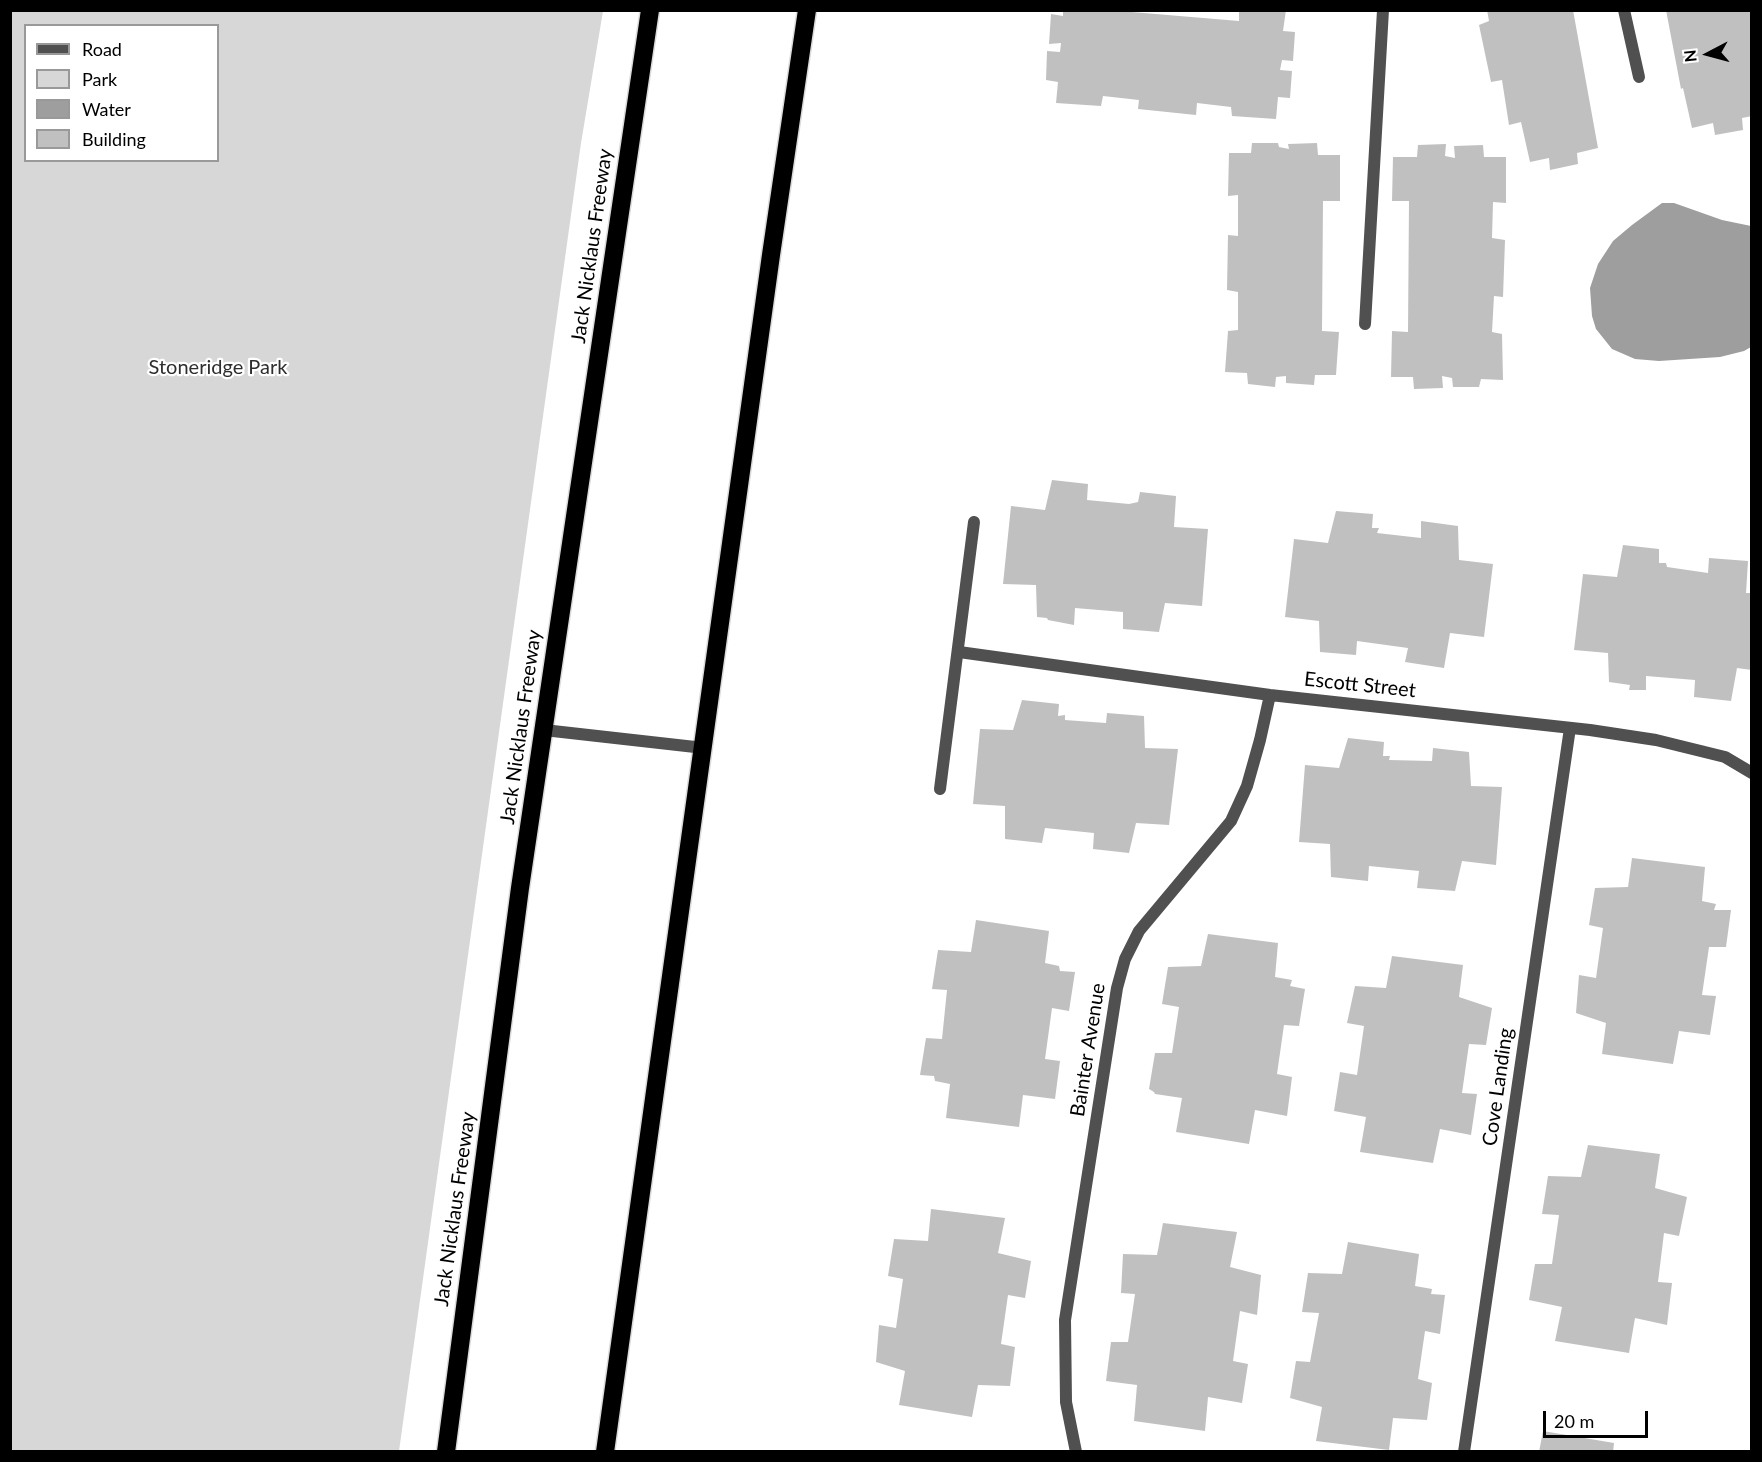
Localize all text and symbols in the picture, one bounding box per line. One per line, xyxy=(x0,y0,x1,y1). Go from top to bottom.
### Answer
legend xyxy=(24,24,219,162)
north arrow xyxy=(1678,24,1738,84)
text: Road xyxy=(82,38,122,60)
text: N xyxy=(1680,49,1700,63)
text: Park xyxy=(82,68,117,90)
text: Water xyxy=(82,98,131,120)
text: Building xyxy=(82,128,146,150)
street label: Jack Nicklaus Freeway xyxy=(566,147,618,345)
park label: Stoneridge Park xyxy=(149,356,287,380)
street label: Jack Nicklaus Freeway xyxy=(495,628,547,826)
street label: Escott Street xyxy=(1303,667,1417,703)
street label: Bainter Avenue xyxy=(1066,982,1110,1118)
street label: Cove Landing xyxy=(1478,1026,1518,1148)
street label: Jack Nicklaus Freeway xyxy=(429,1110,481,1308)
scale bar xyxy=(1546,1399,1651,1437)
text: 20 m xyxy=(1554,1410,1594,1432)

